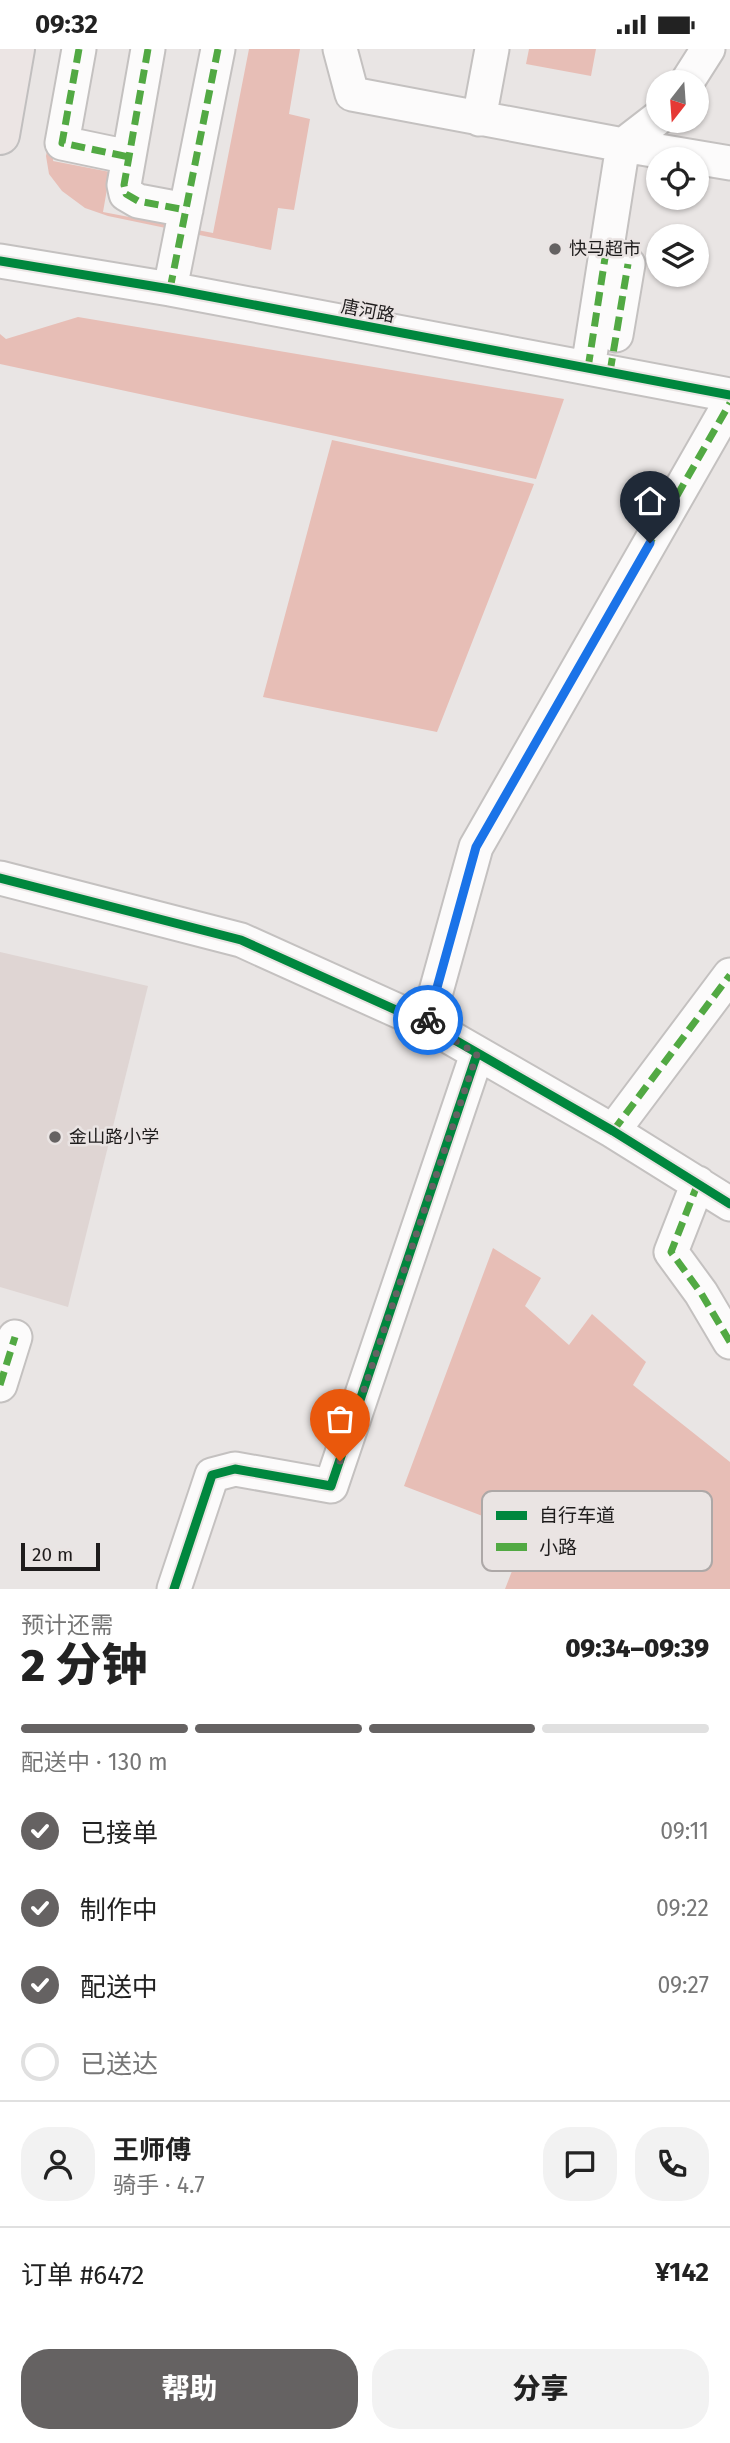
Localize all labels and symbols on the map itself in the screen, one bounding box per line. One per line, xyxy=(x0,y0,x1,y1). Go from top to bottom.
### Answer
north arrow xyxy=(646,70,709,133)
place label: 快马超市 xyxy=(569,238,641,260)
marker: 快马超市 xyxy=(547,241,563,257)
street label: 唐河路 xyxy=(339,295,397,327)
pin xyxy=(620,471,680,543)
courier xyxy=(393,985,463,1055)
place label: 金山路小学 xyxy=(69,1126,159,1148)
marker: 金山路小学 xyxy=(47,1129,63,1145)
pin xyxy=(310,1389,370,1461)
legend xyxy=(482,1491,712,1571)
text: 自行车道 xyxy=(539,1504,615,1527)
text: 小路 xyxy=(539,1536,577,1559)
scale bar xyxy=(21,1540,100,1572)

